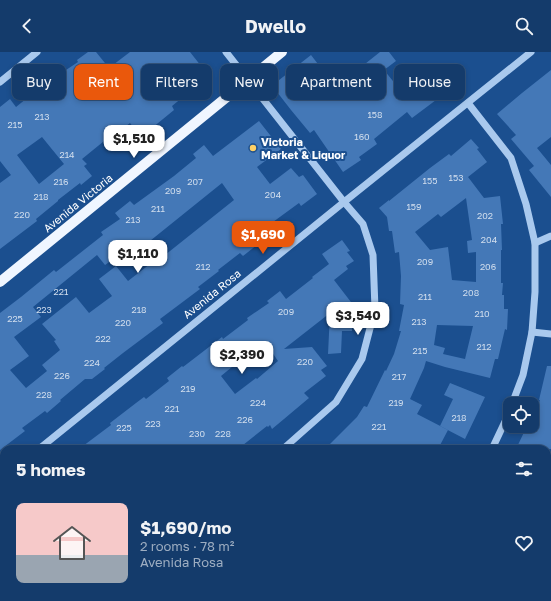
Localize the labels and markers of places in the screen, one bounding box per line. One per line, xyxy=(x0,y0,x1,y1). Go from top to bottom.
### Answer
pin: $1,510 xyxy=(101,125,167,159)
place label: Victoria Market & Liquor xyxy=(261,135,346,161)
marker: Victoria Market & Liquor xyxy=(248,143,258,153)
pin: $1,690 xyxy=(230,221,296,255)
pin: $1,110 xyxy=(105,240,171,274)
pin: $3,540 xyxy=(325,302,391,336)
pin: $2,390 xyxy=(209,341,275,375)

